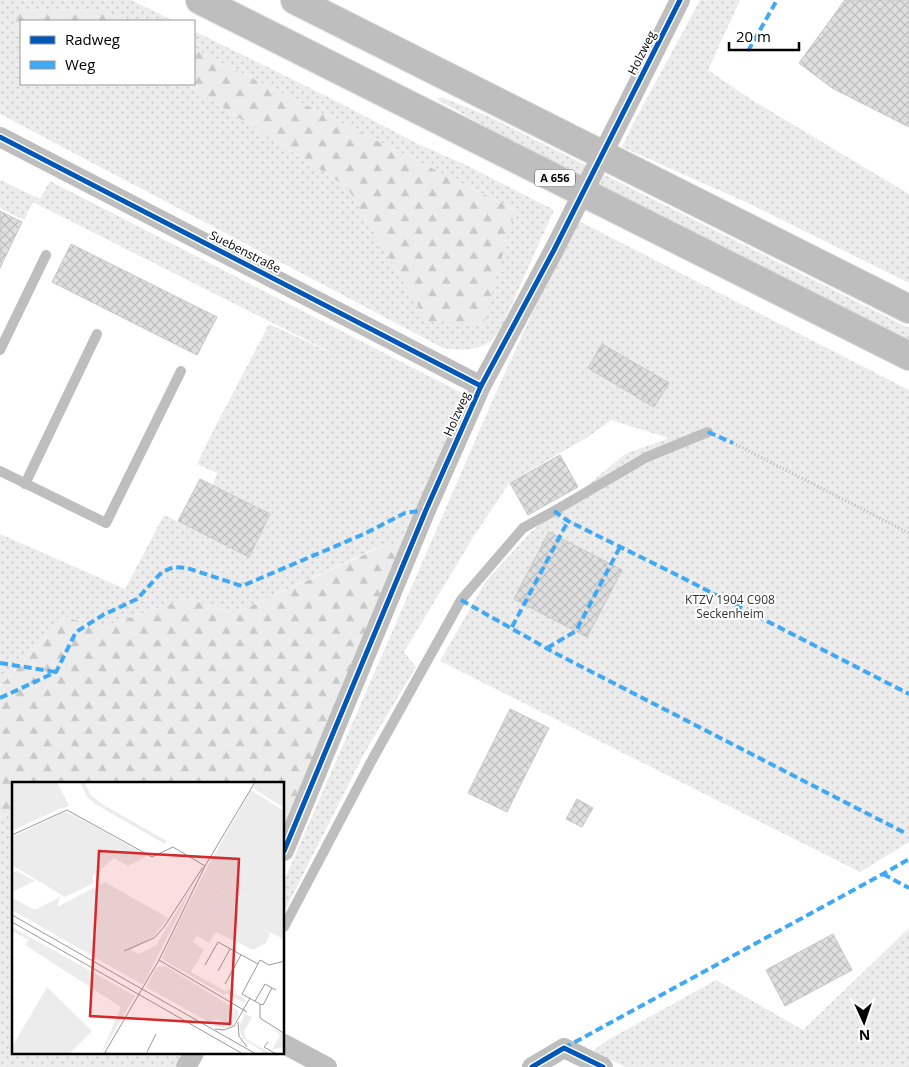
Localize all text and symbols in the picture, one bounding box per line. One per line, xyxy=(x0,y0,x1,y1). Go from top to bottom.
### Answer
legend xyxy=(20,20,195,85)
scale bar xyxy=(729,20,799,52)
text: 20 m xyxy=(736,26,771,46)
street label: Holzweg xyxy=(623,27,660,78)
text: Radweg xyxy=(65,29,120,49)
text: Weg xyxy=(65,54,95,74)
road number: A 656 xyxy=(535,170,575,187)
street label: Suebenstraße xyxy=(207,226,284,277)
street label: Holzweg xyxy=(439,388,474,439)
park label: KTZV 1904 C908 Seckenheim xyxy=(685,591,775,622)
inset map xyxy=(12,782,285,1054)
north arrow xyxy=(839,997,889,1047)
text: N xyxy=(859,1026,871,1045)

